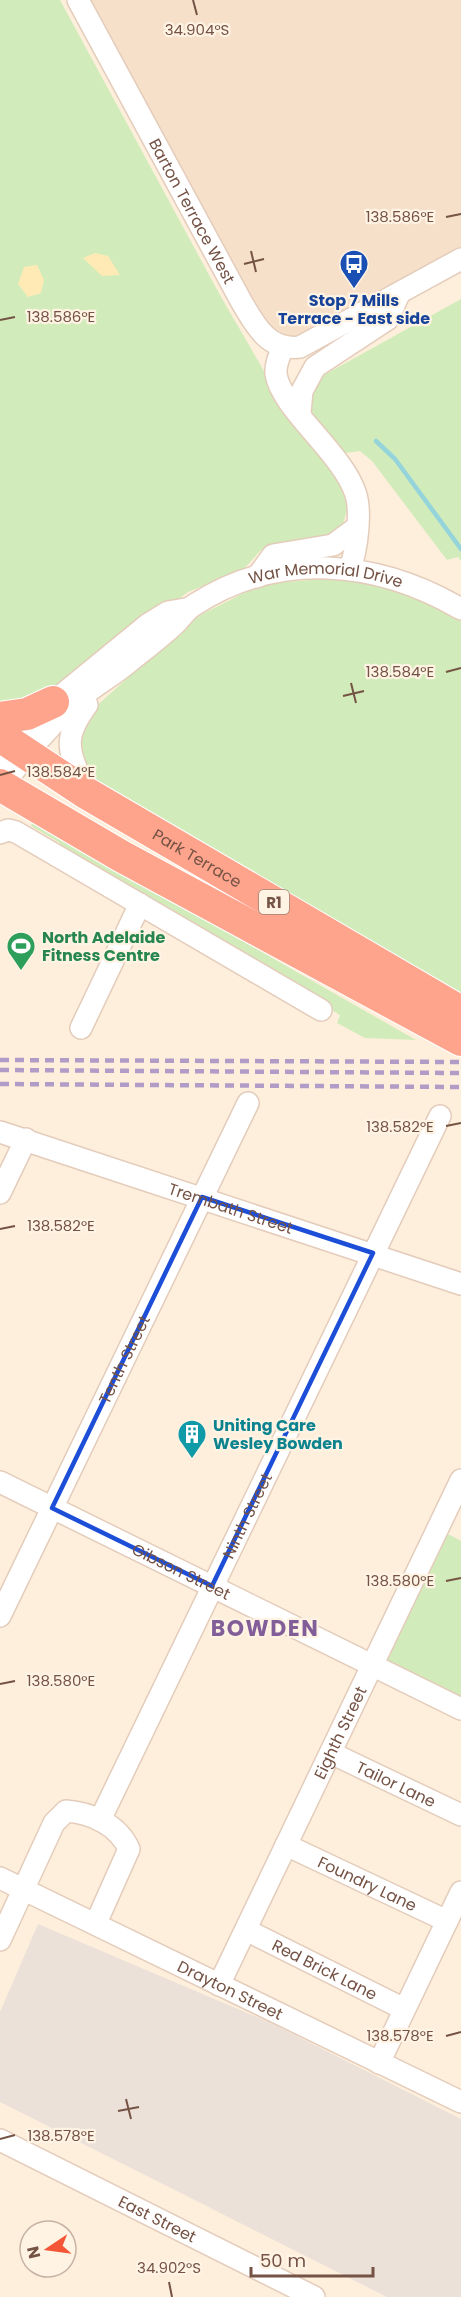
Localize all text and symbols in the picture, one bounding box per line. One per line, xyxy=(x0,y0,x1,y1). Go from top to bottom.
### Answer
text: 34.904°S xyxy=(165,19,229,40)
street label: Barton Terrace West xyxy=(144,134,241,288)
text: 138.586°E xyxy=(366,206,434,227)
bus stop icon: Stop 7 Mills Terrace - East side xyxy=(338,248,370,290)
place label: Stop 7 Mills Terrace - East side xyxy=(278,289,430,330)
text: 138.586°E xyxy=(27,306,95,327)
street label: War Memorial Drive xyxy=(246,556,406,593)
text: 138.584°E xyxy=(366,661,434,682)
text: 138.584°E xyxy=(27,761,95,782)
street label: Park Terrace xyxy=(148,823,246,893)
road number: R1 xyxy=(259,890,289,914)
place label: North Adelaide Fitness Centre xyxy=(42,926,165,967)
sports icon: North Adelaide Fitness Centre xyxy=(5,930,37,972)
text: 138.582°E xyxy=(366,1116,434,1137)
street label: Trembath Street xyxy=(165,1177,296,1239)
text: 138.582°E xyxy=(27,1215,95,1236)
street label: Tenth Street xyxy=(93,1311,155,1408)
place label: Uniting Care Wesley Bowden xyxy=(213,1414,343,1455)
building icon: Uniting Care Wesley Bowden xyxy=(176,1418,208,1460)
street label: Ninth Street xyxy=(216,1469,278,1562)
street label: Gibson Street xyxy=(128,1537,235,1605)
text: 138.580°E xyxy=(366,1570,434,1591)
district label: BOWDEN xyxy=(211,1613,319,1644)
text: 138.580°E xyxy=(27,1670,95,1691)
street label: Eighth Street xyxy=(308,1682,372,1783)
street label: Tailor Lane xyxy=(352,1755,440,1813)
street label: Foundry Lane xyxy=(314,1850,421,1917)
street label: Red Brick Lane xyxy=(268,1933,381,2005)
street label: Drayton Street xyxy=(174,1954,287,2025)
text: 138.578°E xyxy=(366,2025,434,2046)
text: 138.578°E xyxy=(27,2125,95,2146)
street label: East Street xyxy=(115,2190,200,2248)
north arrow xyxy=(18,2219,78,2279)
scale bar xyxy=(251,2240,372,2278)
text: N xyxy=(21,2244,46,2261)
text: 50 m xyxy=(260,2248,306,2273)
text: 34.902°S xyxy=(137,2257,201,2278)

